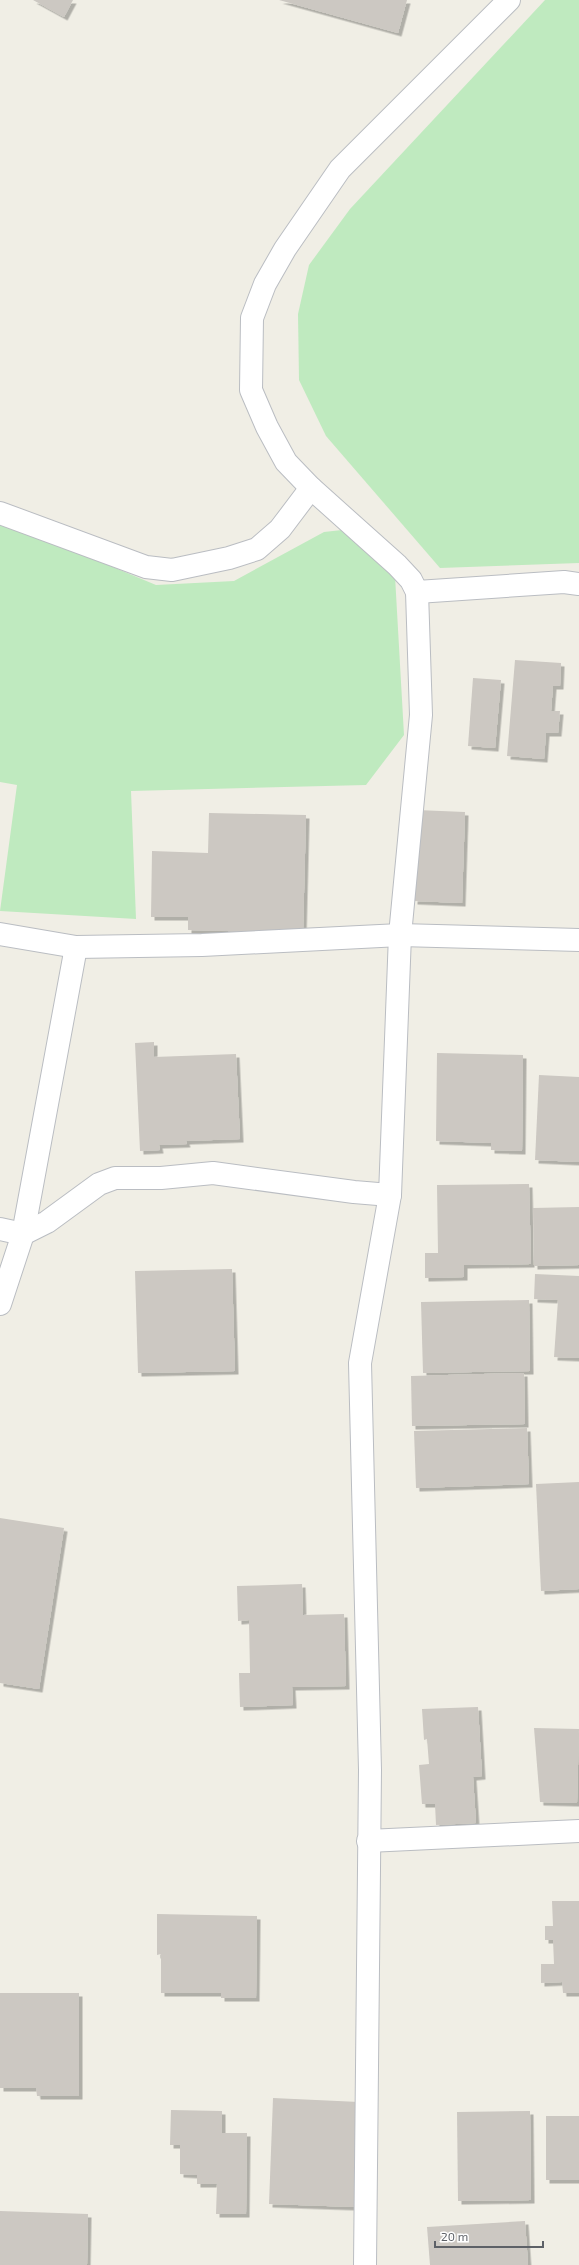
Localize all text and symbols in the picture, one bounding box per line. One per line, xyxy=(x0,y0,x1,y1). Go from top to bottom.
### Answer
scale bar xyxy=(435,2223,543,2249)
text: 20 m xyxy=(441,2229,468,2243)

